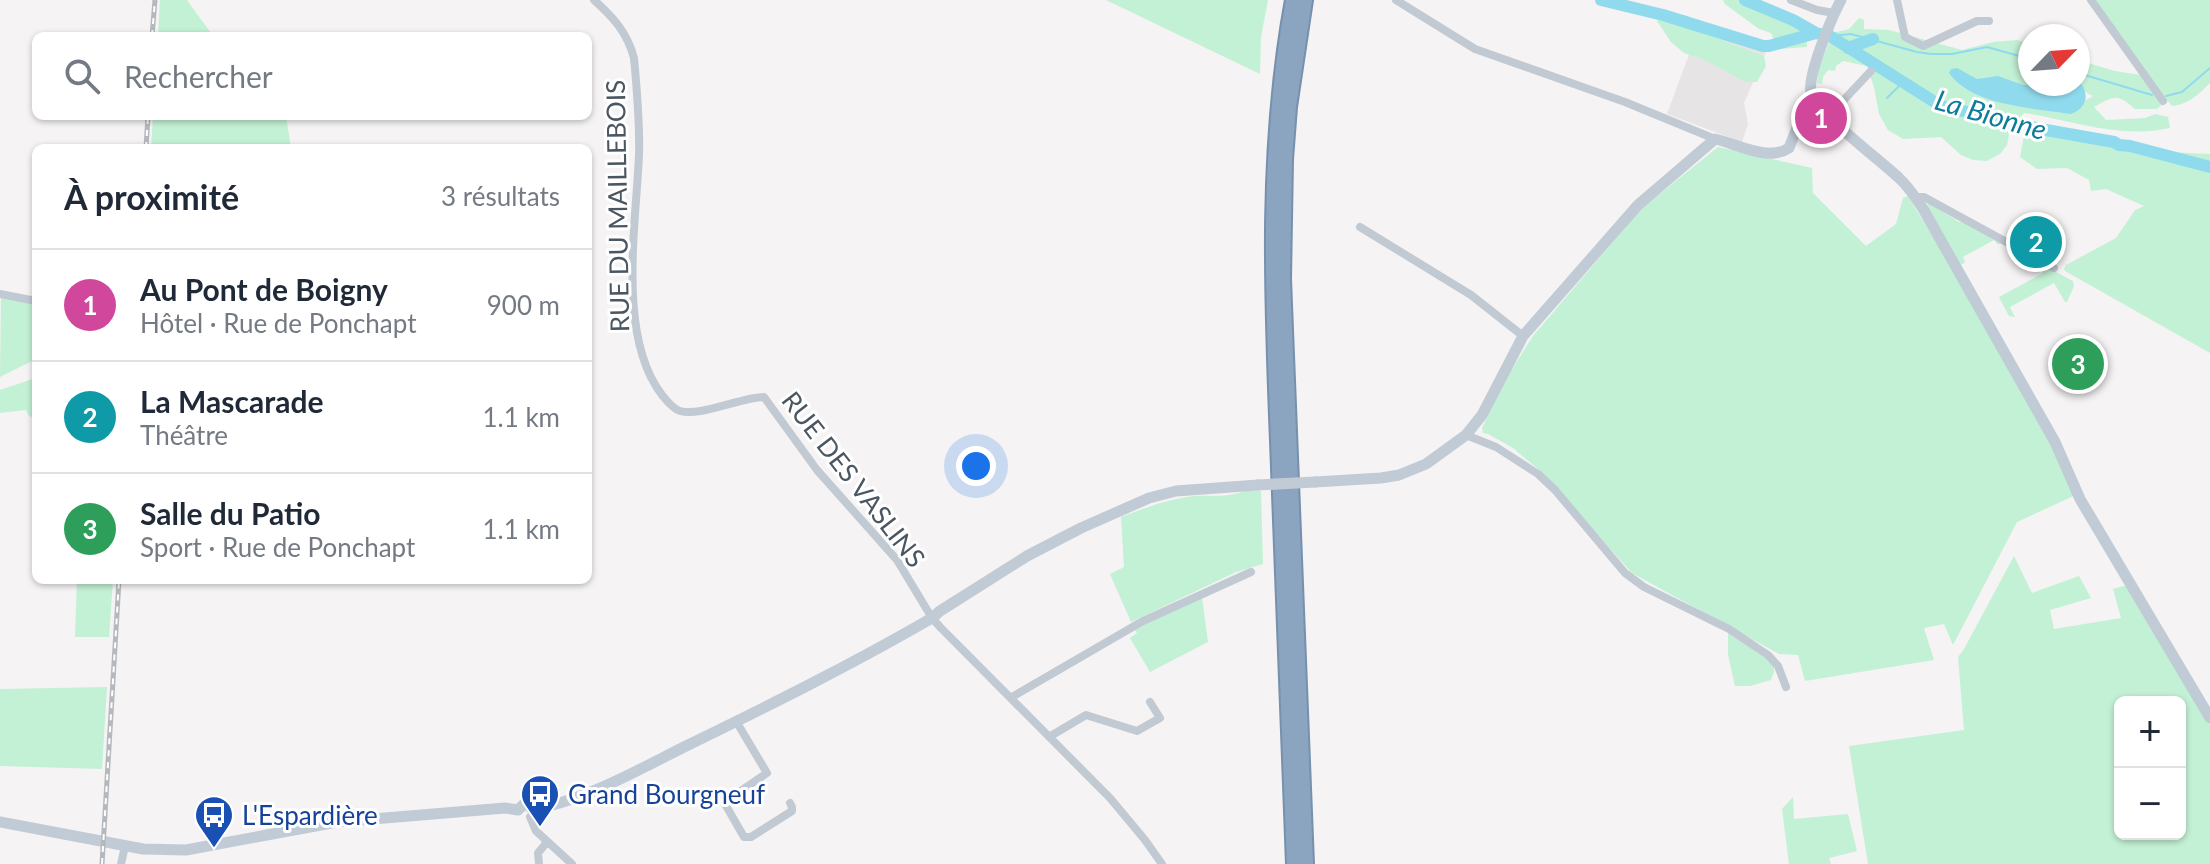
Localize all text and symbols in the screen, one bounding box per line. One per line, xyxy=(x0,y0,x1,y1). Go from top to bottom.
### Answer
north arrow xyxy=(2018,24,2090,96)
search box xyxy=(32,32,592,120)
icon: search xyxy=(60,54,104,98)
text: Rechercher xyxy=(124,58,273,94)
street label: RUE DU MAILLEBOIS xyxy=(599,80,635,332)
water label: La Bionne xyxy=(1931,82,2051,146)
pin: 1 xyxy=(1795,88,1847,148)
text: À proximité xyxy=(64,176,239,217)
text: 3 résultats xyxy=(441,180,560,212)
pin: 2 xyxy=(2010,212,2062,272)
text: Au Pont de Boigny xyxy=(140,271,388,307)
text: 1 xyxy=(82,289,98,321)
text: 900 m xyxy=(487,289,560,321)
text: Hôtel · Rue de Ponchapt xyxy=(140,307,416,339)
pin: 3 xyxy=(2052,334,2104,394)
text: La Mascarade xyxy=(140,383,323,419)
street label: RUE DES VASLINS xyxy=(775,385,933,573)
text: 2 xyxy=(82,401,98,433)
text: 1.1 km xyxy=(482,401,560,433)
text: Théâtre xyxy=(140,419,228,451)
your location xyxy=(956,446,996,486)
text: Salle du Patio xyxy=(140,495,321,531)
text: 3 xyxy=(82,513,98,545)
text: 1.1 km xyxy=(482,513,560,545)
text: Sport · Rue de Ponchapt xyxy=(140,531,415,563)
map controls xyxy=(2114,696,2186,840)
button: + xyxy=(2114,696,2186,768)
button: − xyxy=(2114,768,2186,840)
bus stop icon: Grand Bourgneuf xyxy=(519,773,561,828)
place label: Grand Bourgneuf xyxy=(568,778,765,810)
bus stop icon: L'Espardière xyxy=(193,794,235,849)
place label: L'Espardière xyxy=(242,799,378,831)

